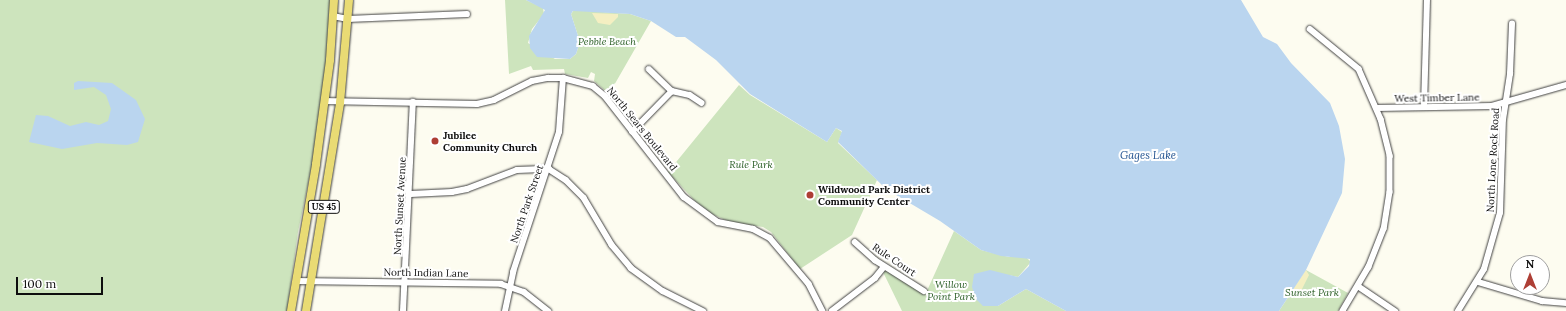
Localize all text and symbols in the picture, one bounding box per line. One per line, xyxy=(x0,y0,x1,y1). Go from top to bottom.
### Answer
park label: Pebble Beach xyxy=(578,36,636,48)
street label: North Sears Boulevard xyxy=(604,85,680,173)
street label: West Timber Lane xyxy=(1394,91,1480,105)
street label: North Lone Rock Road xyxy=(1484,107,1502,213)
place label: Jubilee Community Church xyxy=(443,129,537,152)
marker: Jubilee Community Church xyxy=(430,136,440,146)
water label: Gages Lake xyxy=(1120,148,1176,162)
street label: North Sunset Avenue xyxy=(391,157,409,255)
park label: Rule Park xyxy=(729,159,773,171)
street label: North Park Street xyxy=(508,163,546,245)
place label: Wildwood Park District Community Center xyxy=(818,183,930,206)
marker: Wildwood Park District Community Center xyxy=(805,190,815,200)
road number: US 45 xyxy=(307,200,341,214)
street label: Rule Court xyxy=(870,241,918,279)
north arrow xyxy=(1510,255,1550,295)
text: N xyxy=(1526,257,1534,271)
street label: North Indian Lane xyxy=(383,266,469,280)
scale bar xyxy=(18,269,105,295)
text: 100 m xyxy=(23,276,56,291)
park label: Willow Point Park xyxy=(927,278,975,302)
park label: Sunset Park xyxy=(1285,287,1339,299)

